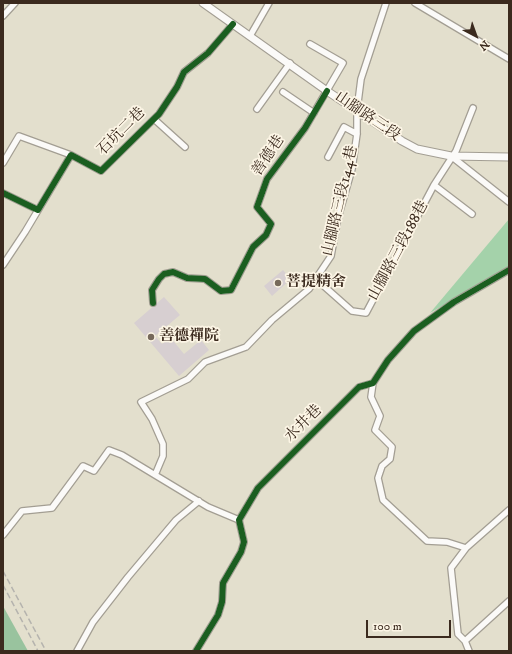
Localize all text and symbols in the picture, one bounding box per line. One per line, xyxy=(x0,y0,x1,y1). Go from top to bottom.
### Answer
north arrow xyxy=(456,16,496,56)
text: N xyxy=(476,37,492,53)
street label: 山腳路三段 xyxy=(331,89,403,145)
street label: 石坑二巷 xyxy=(94,104,150,160)
street label: 善德巷 xyxy=(249,132,289,180)
street label: 山腳路三段144巷 xyxy=(320,144,362,258)
street label: 山腳路三段188巷 xyxy=(365,198,433,304)
place label: 菩提精舍 xyxy=(286,274,346,292)
marker: 菩提精舍 xyxy=(273,278,283,288)
place label: 善德禪院 xyxy=(159,328,219,346)
marker: 善德禪院 xyxy=(146,332,156,342)
street label: 水井巷 xyxy=(282,402,326,446)
scale bar xyxy=(368,612,453,638)
text: 100 m xyxy=(373,619,402,634)

